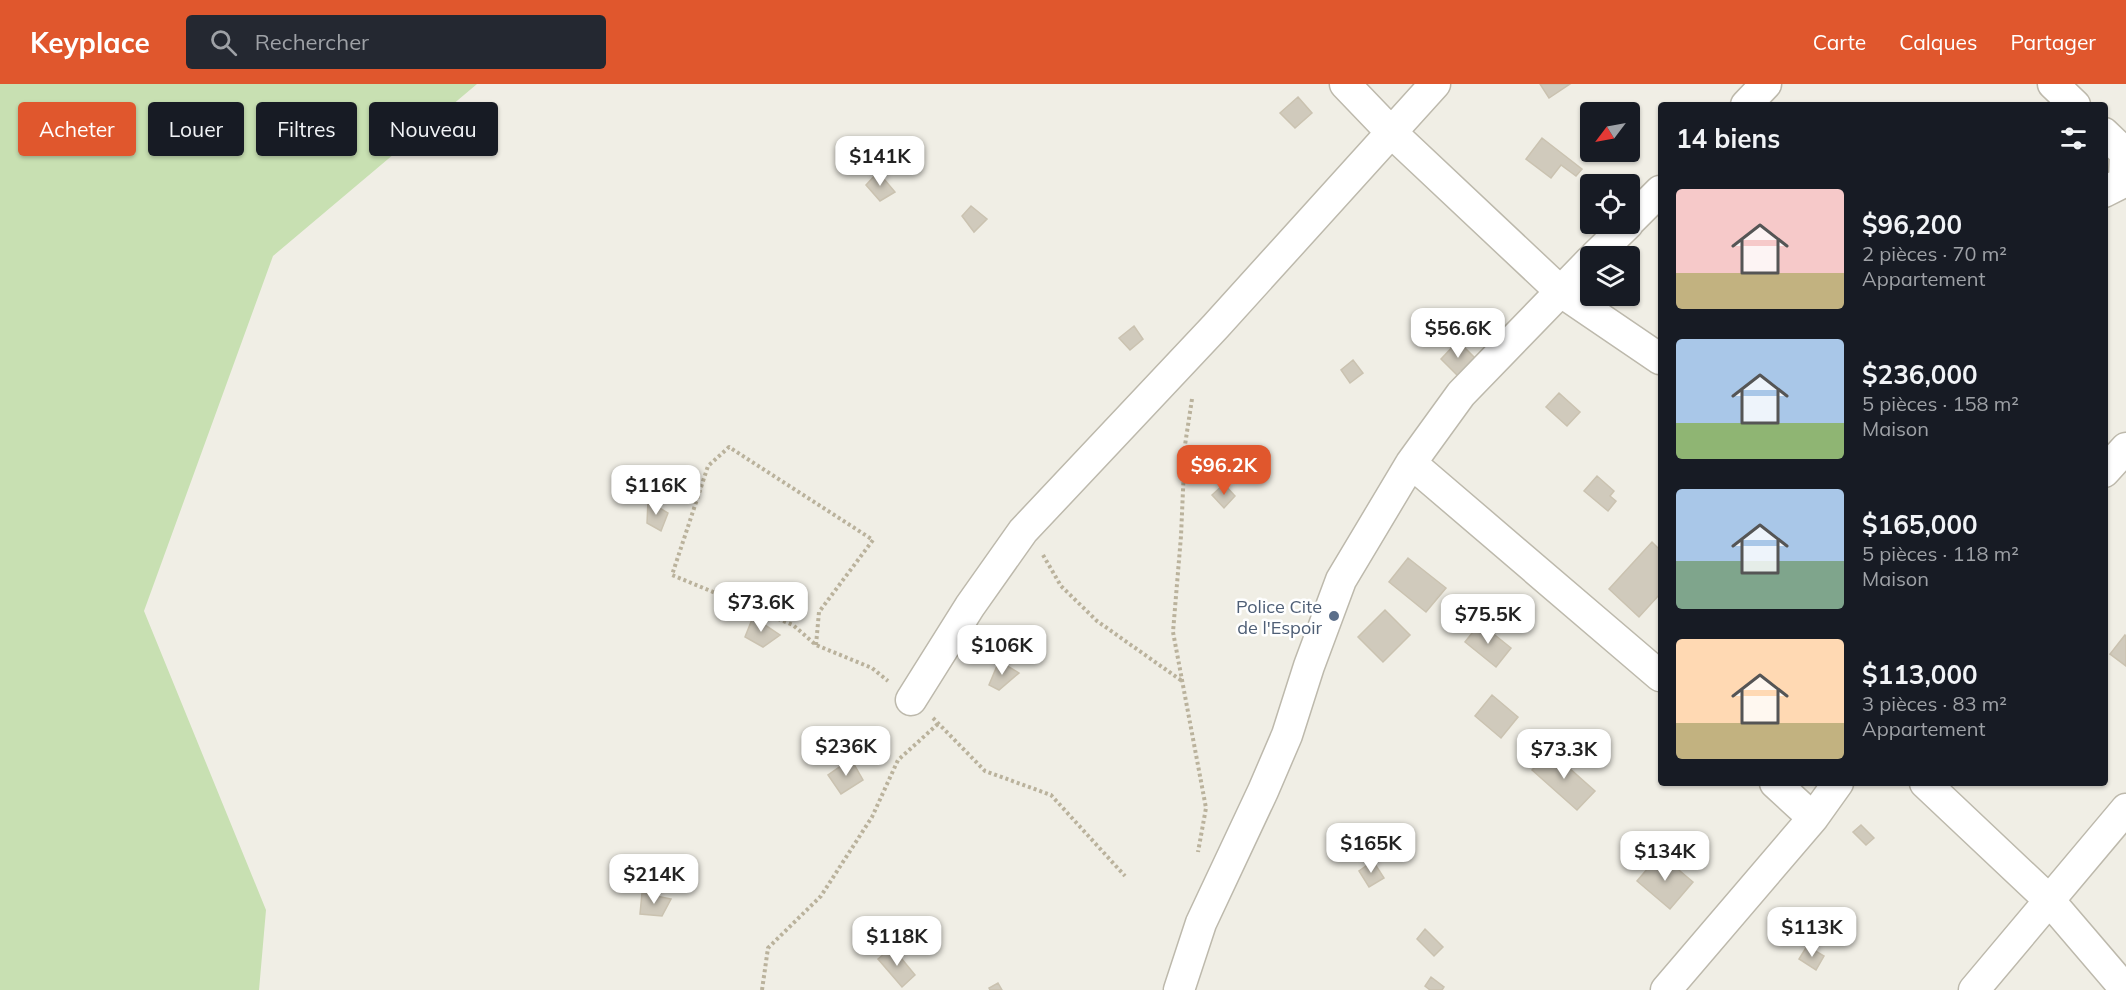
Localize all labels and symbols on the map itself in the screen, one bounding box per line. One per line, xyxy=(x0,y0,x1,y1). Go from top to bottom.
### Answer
north arrow xyxy=(1580,102,1640,162)
pin: $141K xyxy=(838,136,922,187)
pin: $56.6K xyxy=(1409,308,1507,359)
pin: $96.2K xyxy=(1175,445,1273,496)
pin: $116K xyxy=(614,465,698,516)
pin: $73.6K xyxy=(712,582,810,633)
pin: $75.5K xyxy=(1439,594,1537,645)
place label: Police Cite de l'Espoir xyxy=(1236,595,1322,639)
marker: Police Cite de l'Espoir xyxy=(1327,609,1341,623)
pin: $106K xyxy=(960,625,1044,676)
pin: $236K xyxy=(804,726,888,777)
pin: $73.3K xyxy=(1515,729,1613,780)
pin: $165K xyxy=(1329,823,1413,874)
pin: $134K xyxy=(1623,831,1707,882)
pin: $214K xyxy=(612,854,696,905)
pin: $113K xyxy=(1770,907,1854,958)
pin: $118K xyxy=(855,916,939,967)

